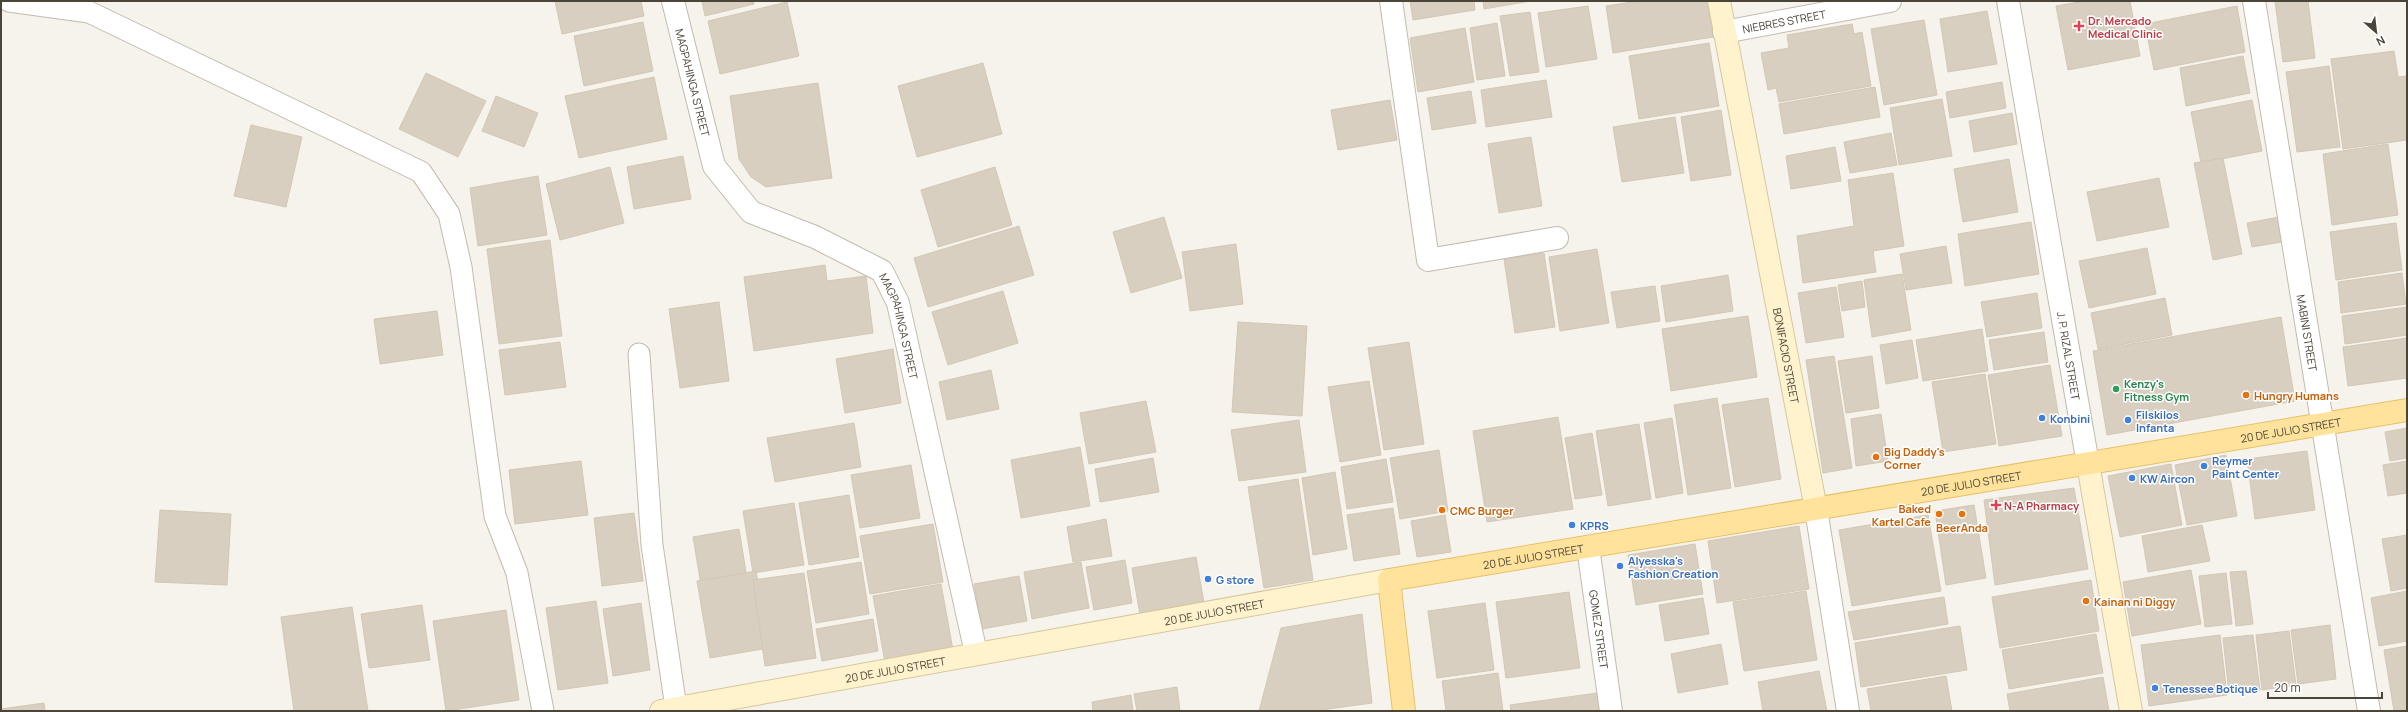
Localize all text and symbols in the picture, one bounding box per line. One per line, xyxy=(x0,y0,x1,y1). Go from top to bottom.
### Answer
street label: NIEBRES STREET xyxy=(1741,6,1827,36)
north arrow xyxy=(2356,12,2396,52)
place label: Dr. Mercado Medical Clinic xyxy=(2088,13,2162,41)
marker: Dr. Mercado Medical Clinic xyxy=(2073,20,2085,32)
street label: MAGPAHINGA STREET xyxy=(673,27,714,138)
text: N xyxy=(2374,33,2388,50)
street label: MAGPAHINGA STREET xyxy=(877,270,922,381)
street label: MABINI STREET xyxy=(2294,293,2321,372)
street label: BONIFACIO STREET xyxy=(1770,307,1803,405)
street label: J. P. RIZAL STREET xyxy=(2054,310,2084,402)
place label: Kenzy's Fitness Gym xyxy=(2124,376,2189,404)
marker: Kenzy's Fitness Gym xyxy=(2111,384,2121,394)
place label: Hungry Humans xyxy=(2254,388,2339,403)
marker: Hungry Humans xyxy=(2241,390,2251,400)
place label: Filskilos Infanta xyxy=(2136,407,2179,435)
place label: Konbini xyxy=(2050,411,2090,426)
marker: Konbini xyxy=(2037,413,2047,423)
street label: 20 DE JULIO STREET xyxy=(2239,414,2342,445)
marker: Filskilos Infanta xyxy=(2123,415,2133,425)
place label: Big Daddy's Corner xyxy=(1884,444,1945,472)
marker: Big Daddy's Corner xyxy=(1871,452,1881,462)
place label: Reymer Paint Center xyxy=(2212,453,2280,481)
marker: Reymer Paint Center xyxy=(2199,461,2209,471)
street label: 20 DE JULIO STREET xyxy=(1920,467,2023,499)
place label: KW Aircon xyxy=(2140,471,2195,486)
marker: KW Aircon xyxy=(2127,473,2137,483)
place label: N-A Pharmacy xyxy=(2004,498,2080,513)
marker: N-A Pharmacy xyxy=(1991,500,2001,510)
place label: Baked Kartel Cafe xyxy=(1872,501,1931,529)
place label: CMC Burger xyxy=(1450,503,1514,518)
marker: CMC Burger xyxy=(1437,505,1447,515)
marker: Baked Kartel Cafe xyxy=(1934,509,1944,519)
marker: BeerAnda xyxy=(1957,509,1967,519)
place label: KPRS xyxy=(1580,518,1609,533)
marker: KPRS xyxy=(1567,520,1577,530)
place label: BeerAnda xyxy=(1936,520,1988,535)
street label: 20 DE JULIO STREET xyxy=(1482,540,1585,572)
place label: Alyesska's Fashion Creation xyxy=(1628,553,1719,581)
marker: Alyesska's Fashion Creation xyxy=(1615,561,1625,571)
place label: G store xyxy=(1216,572,1255,587)
marker: G store xyxy=(1203,574,1213,584)
street label: GOMEZ STREET xyxy=(1587,589,1613,670)
place label: Kainan ni Diggy xyxy=(2094,594,2176,609)
street label: 20 DE JULIO STREET xyxy=(1163,595,1266,628)
marker: Kainan ni Diggy xyxy=(2081,596,2091,606)
street label: 20 DE JULIO STREET xyxy=(844,652,947,685)
scale bar xyxy=(2268,674,2382,700)
text: 20 m xyxy=(2274,679,2301,696)
place label: Tenessee Botique xyxy=(2163,681,2258,696)
marker: Tenessee Botique xyxy=(2150,683,2160,693)

